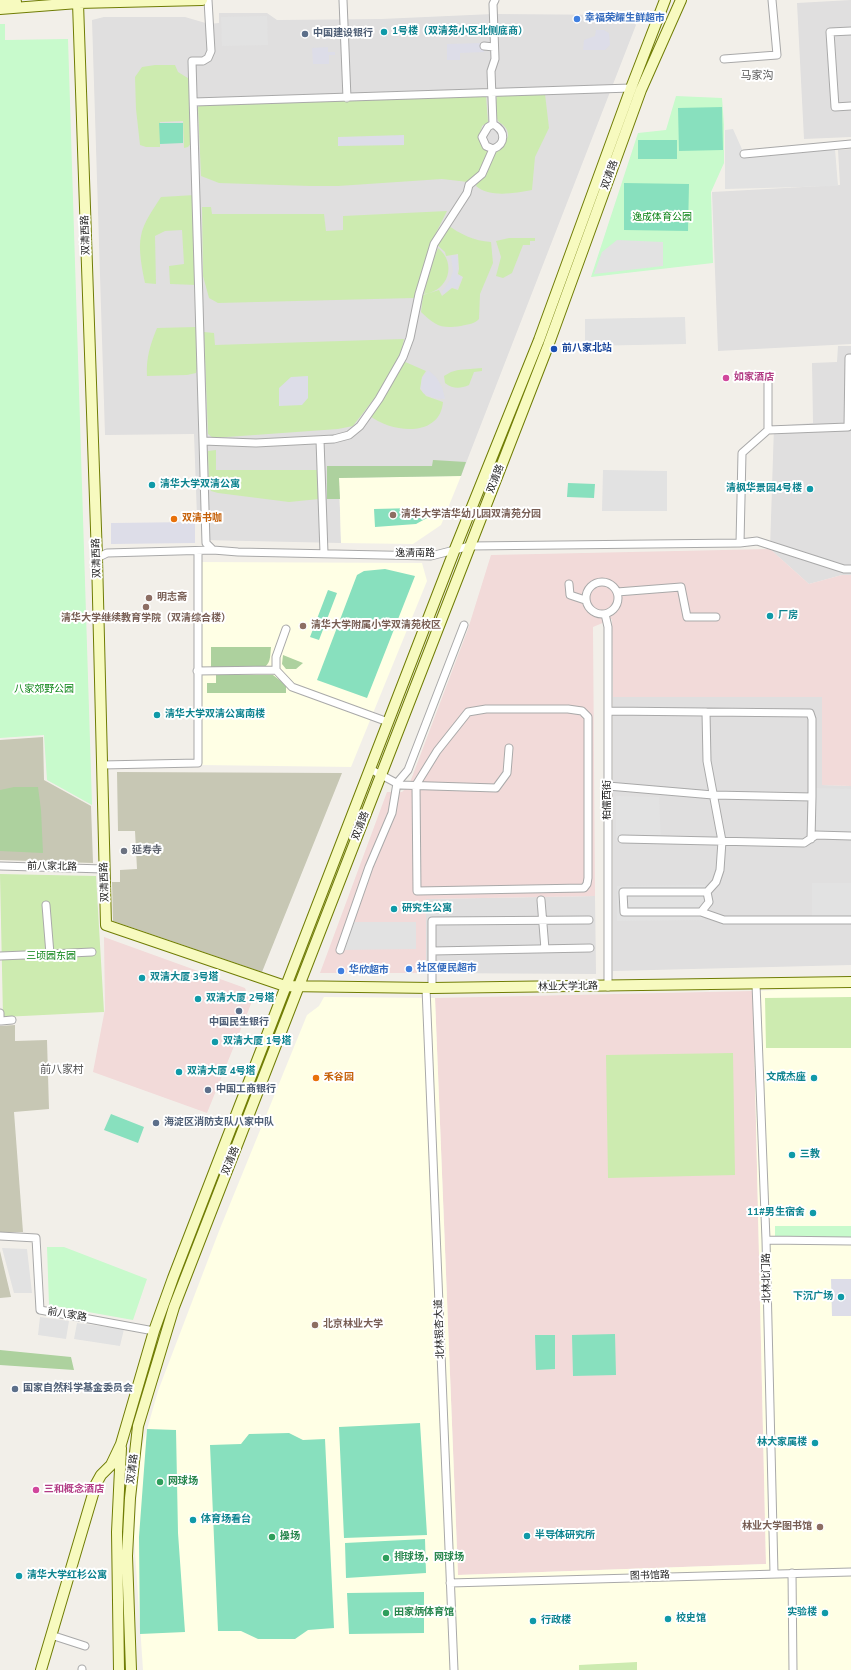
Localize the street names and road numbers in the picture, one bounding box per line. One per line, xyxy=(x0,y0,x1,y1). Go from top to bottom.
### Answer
street label: 双清路 xyxy=(599,159,621,191)
street label: 双清西路 xyxy=(79,215,93,255)
street label: 双清路 xyxy=(485,463,507,495)
street label: 双清西路 xyxy=(90,538,104,578)
street label: 逸清南路 xyxy=(395,548,435,560)
street label: 柏儒西街 xyxy=(602,780,614,820)
street label: 双清路 xyxy=(350,810,372,842)
street label: 前八家北路 xyxy=(27,861,77,873)
street label: 双清西路 xyxy=(98,862,112,902)
street label: 林业大学北路 xyxy=(538,980,598,994)
street label: 双清路 xyxy=(220,1145,242,1177)
street label: 北林北门路 xyxy=(761,1253,773,1303)
street label: 北林银杏大道 xyxy=(433,1299,447,1359)
street label: 前八家路 xyxy=(46,1306,88,1324)
street label: 双清路 xyxy=(125,1453,141,1485)
street label: 图书馆路 xyxy=(630,1569,670,1583)

